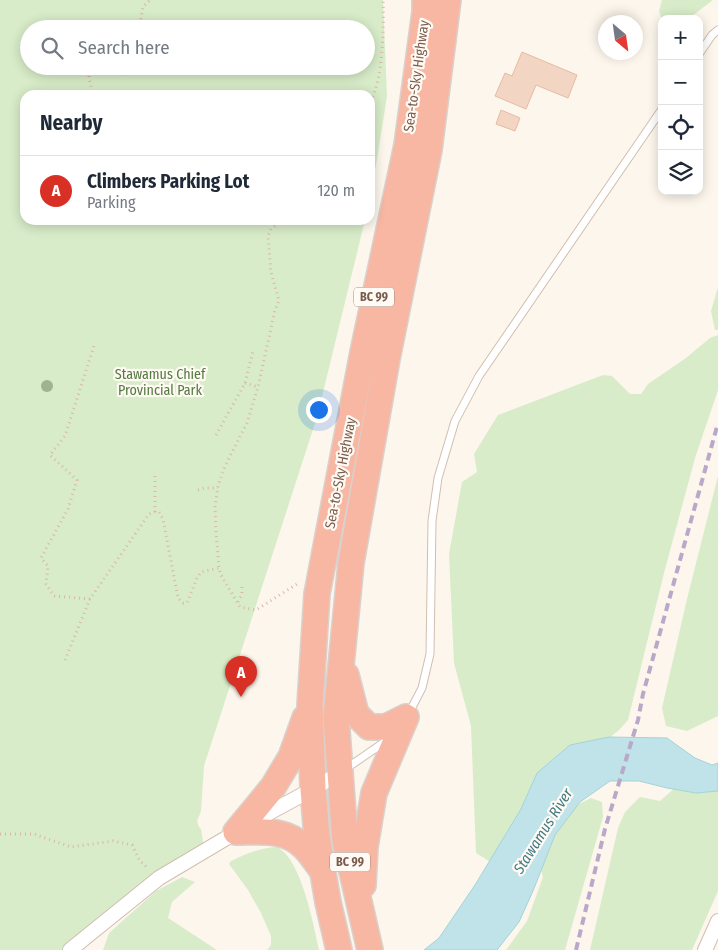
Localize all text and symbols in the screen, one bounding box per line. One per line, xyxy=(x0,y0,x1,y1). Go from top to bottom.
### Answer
north arrow xyxy=(598,15,643,60)
map controls xyxy=(658,15,703,195)
button: + xyxy=(658,15,703,60)
street label: Sea-to-Sky Highway xyxy=(400,18,433,133)
search box xyxy=(20,20,375,75)
icon: search xyxy=(38,34,66,62)
text: Search here xyxy=(78,36,170,59)
button: − xyxy=(658,60,703,105)
button: locate xyxy=(658,105,703,150)
text: Nearby xyxy=(40,110,102,136)
button: layers xyxy=(658,150,703,195)
text: Climbers Parking Lot xyxy=(87,170,249,193)
text: A xyxy=(52,181,60,200)
text: 120 m xyxy=(317,181,355,200)
text: Parking xyxy=(87,193,135,212)
road number: BC 99 xyxy=(354,288,394,306)
park label: Stawamus Chief Provincial Park xyxy=(115,366,207,399)
your location xyxy=(306,397,332,423)
street label: Sea-to-Sky Highway xyxy=(321,415,360,530)
pin: A xyxy=(225,656,257,697)
water label: Stawamus River xyxy=(509,784,577,878)
road number: BC 99 xyxy=(330,852,370,872)

